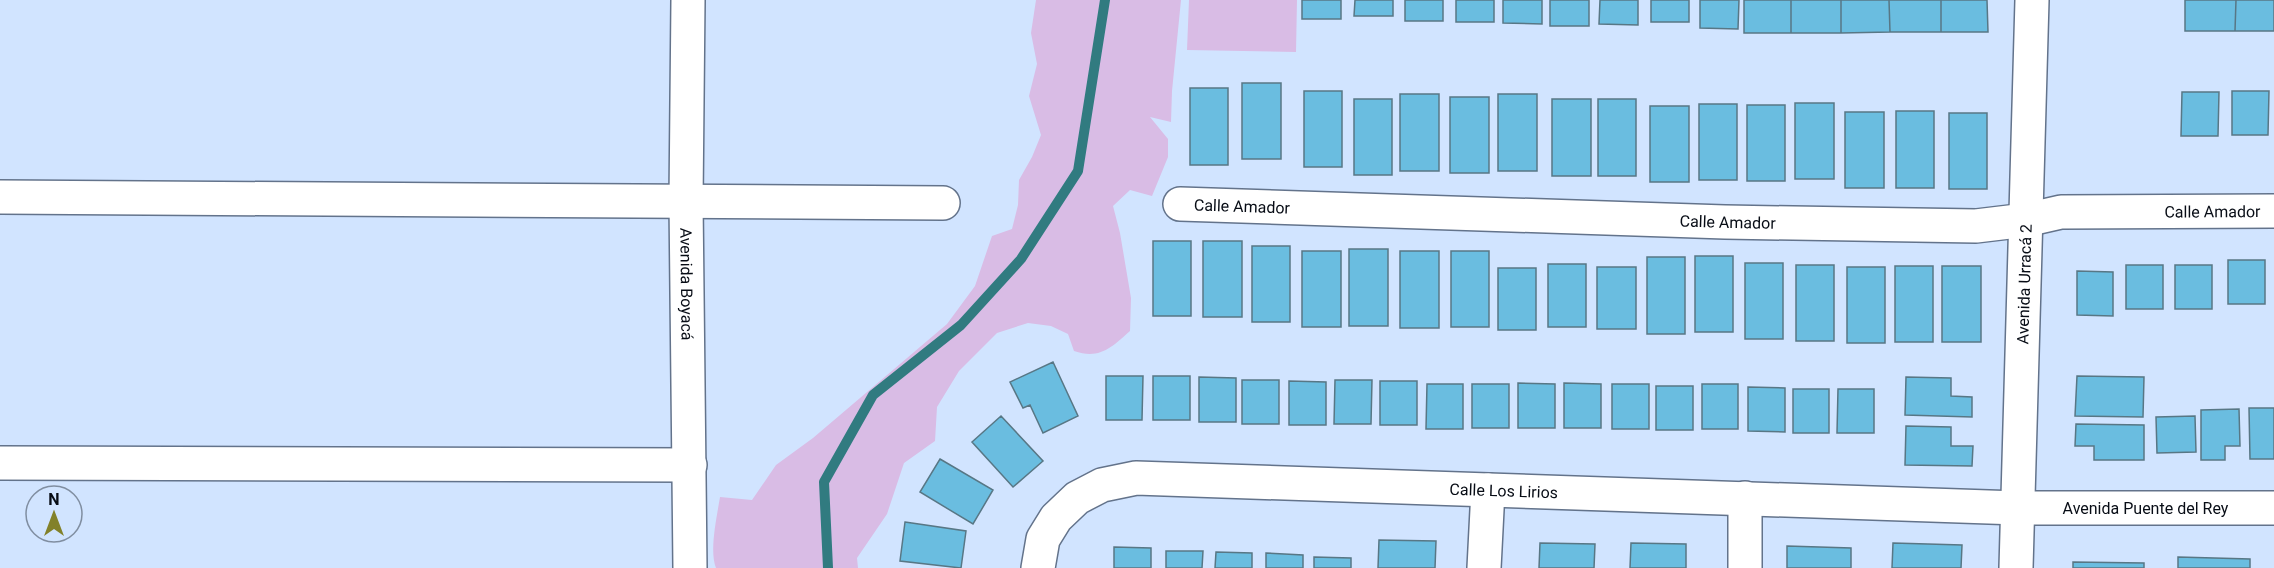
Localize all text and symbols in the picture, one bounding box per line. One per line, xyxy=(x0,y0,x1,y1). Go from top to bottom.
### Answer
street label: Calle Amador xyxy=(1194,195,1291,217)
street label: Calle Amador xyxy=(2164,202,2261,221)
street label: Calle Amador xyxy=(1679,211,1776,232)
street label: Avenida Urracá 2 xyxy=(2013,224,2035,344)
street label: Avenida Boyacá xyxy=(677,227,697,341)
street label: Calle Los Lirios xyxy=(1449,479,1558,502)
north arrow xyxy=(24,484,84,544)
text: N xyxy=(48,490,60,509)
street label: Avenida Puente del Rey xyxy=(2063,499,2229,518)

